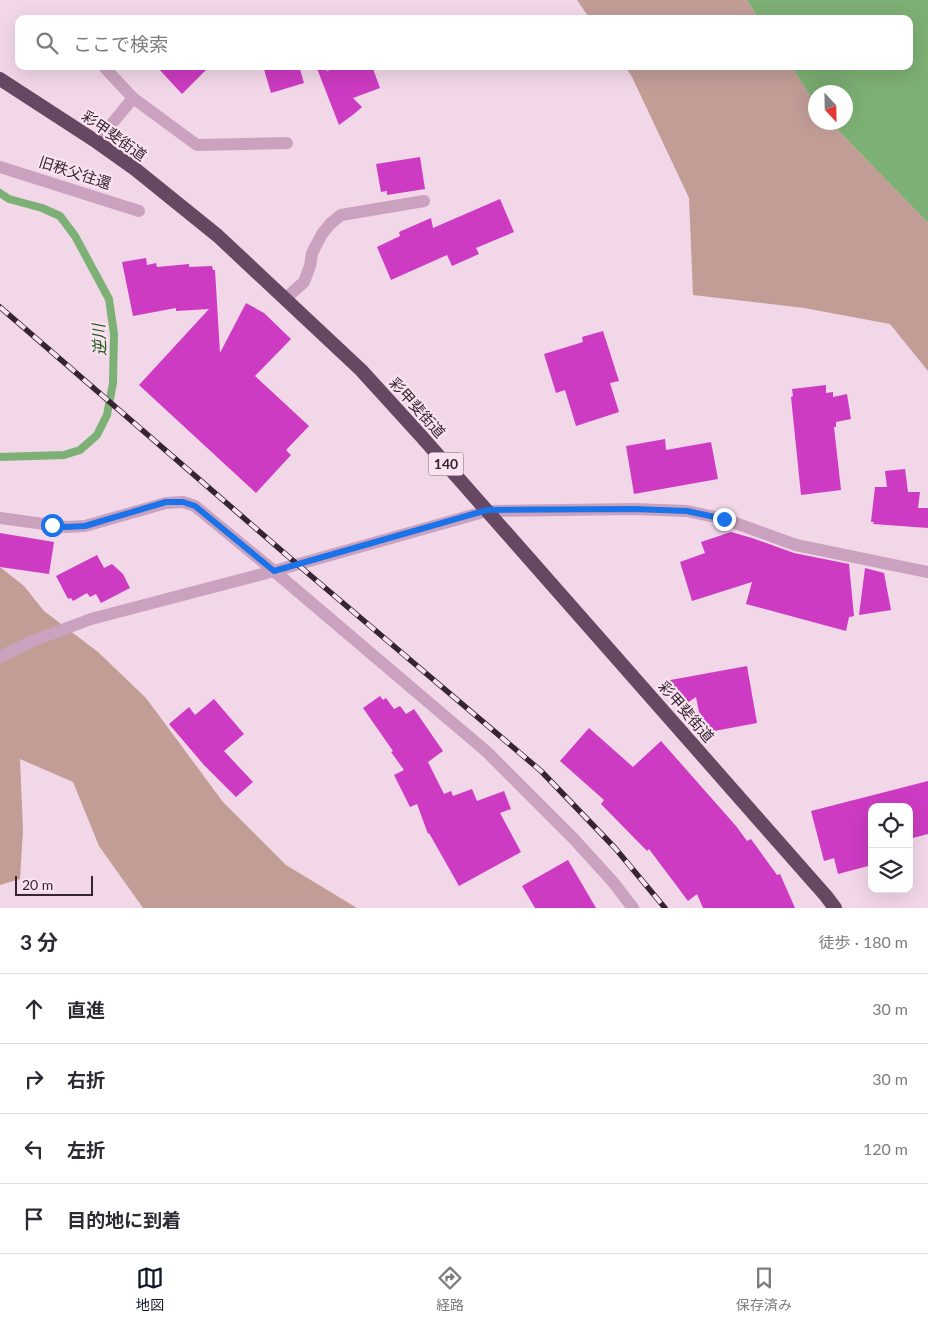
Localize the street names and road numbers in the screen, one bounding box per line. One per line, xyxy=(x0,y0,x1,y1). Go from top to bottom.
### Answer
street label: 彩甲斐街道 xyxy=(79,106,150,164)
street label: 旧秩父往還 xyxy=(37,152,114,192)
street label: 彩甲斐街道 xyxy=(386,373,450,441)
road number: 140 xyxy=(428,452,464,476)
street label: 彩甲斐街道 xyxy=(655,677,718,746)

